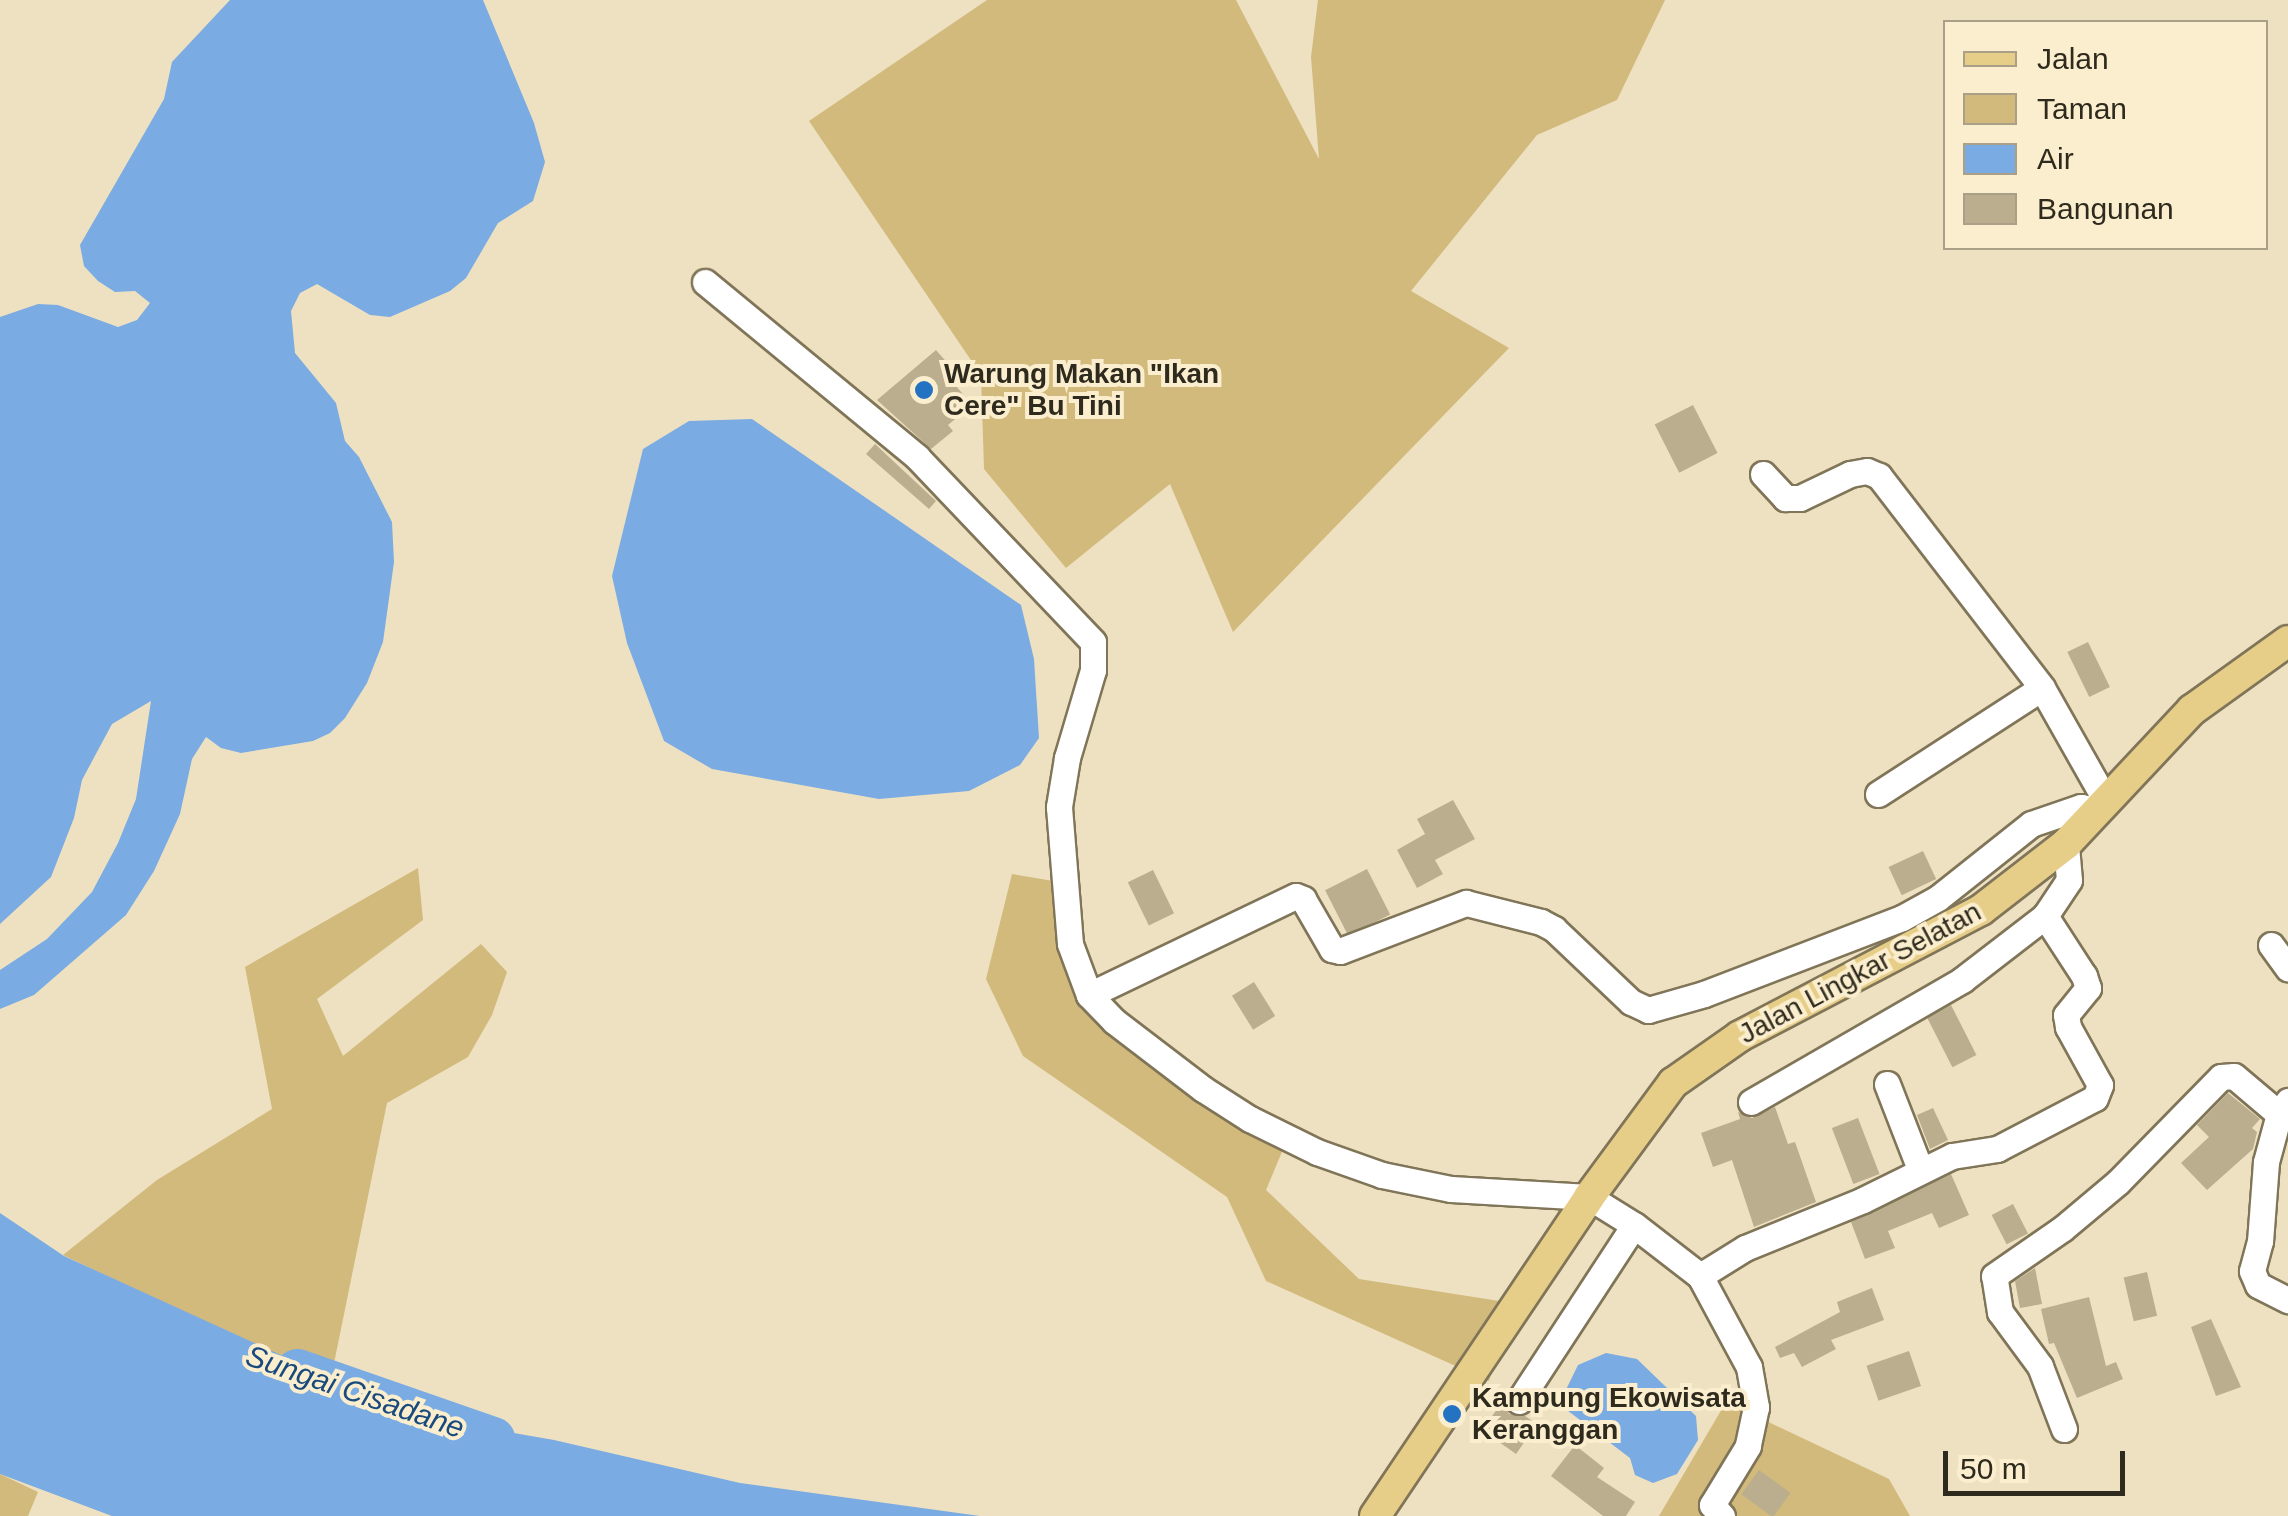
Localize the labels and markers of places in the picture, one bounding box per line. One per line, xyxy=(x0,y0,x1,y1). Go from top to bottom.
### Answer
place label: Warung Makan "Ikan Cere" Bu Tini xyxy=(944,357,1219,423)
marker: Warung Makan "Ikan Cere" Bu Tini xyxy=(913,379,935,401)
place label: Kampung Ekowisata Keranggan xyxy=(1472,1381,1746,1447)
marker: Kampung Ekowisata Keranggan xyxy=(1441,1403,1463,1425)

